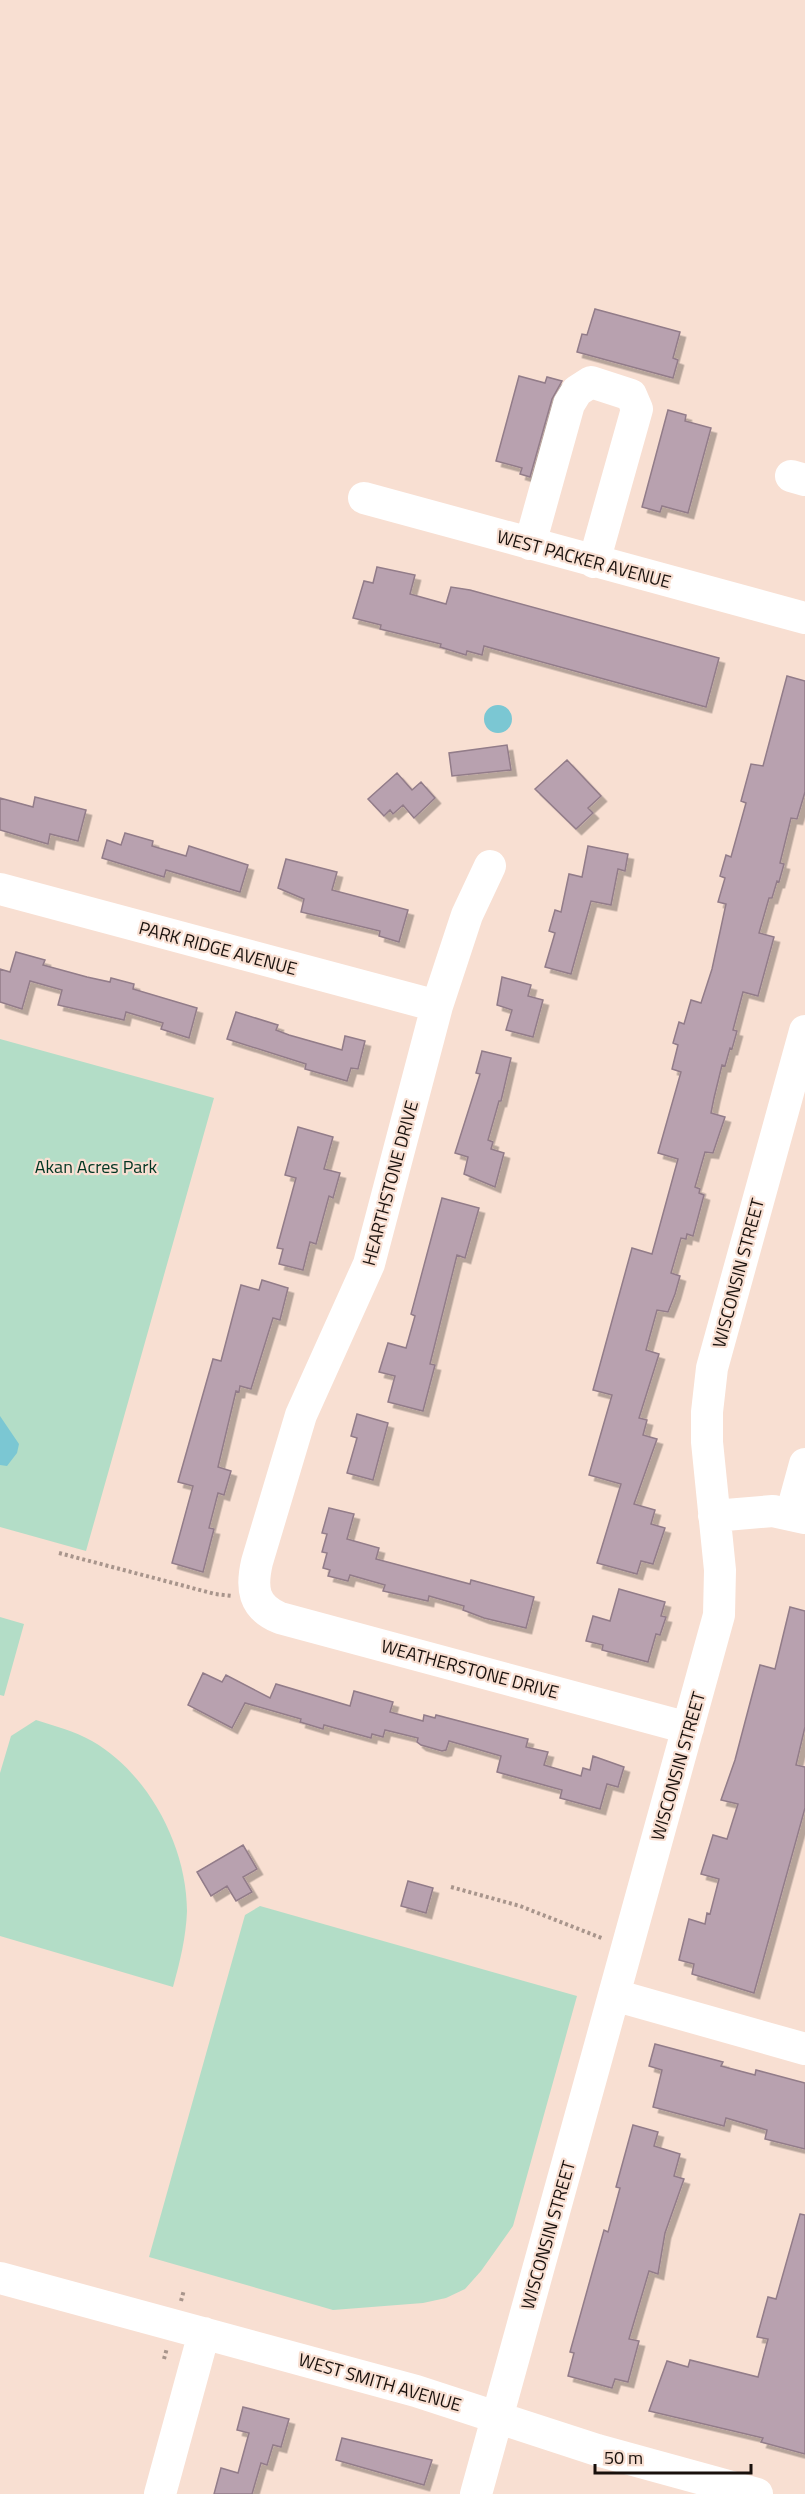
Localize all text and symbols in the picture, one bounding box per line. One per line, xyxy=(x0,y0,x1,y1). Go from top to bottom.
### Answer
street label: WEST PACKER AVENUE xyxy=(494,523,674,595)
street label: PARK RIDGE AVENUE xyxy=(136,914,300,982)
street label: HEARTHSTONE DRIVE xyxy=(355,1097,425,1268)
park label: Akan Acres Park xyxy=(35,1153,158,1180)
street label: WISCONSIN STREET xyxy=(705,1195,771,1351)
street label: WEATHERSTONE DRIVE xyxy=(378,1632,562,1706)
street label: WISCONSIN STREET xyxy=(644,1688,712,1844)
street label: WISCONSIN STREET xyxy=(514,2157,582,2313)
street label: WEST SMITH AVENUE xyxy=(295,2346,465,2418)
scale bar xyxy=(595,2437,751,2475)
text: 50 m xyxy=(604,2444,643,2471)

